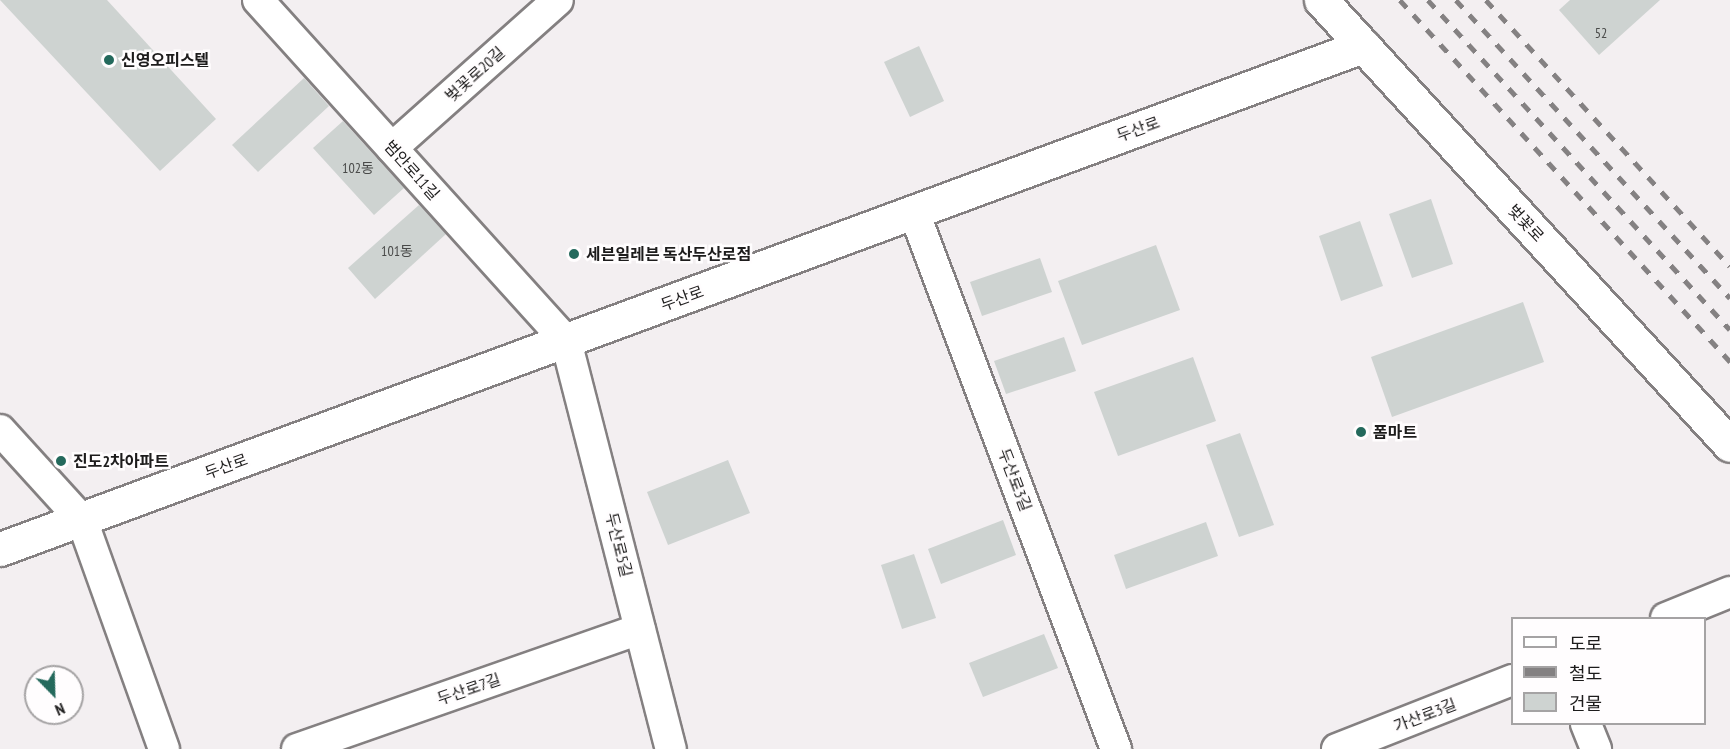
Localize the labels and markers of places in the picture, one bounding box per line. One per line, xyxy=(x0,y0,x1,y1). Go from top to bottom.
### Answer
place label: 신영오피스텔 xyxy=(121,50,209,70)
marker: 신영오피스텔 xyxy=(102,53,116,67)
place label: 세븐일레븐 독산두산로점 xyxy=(586,244,751,264)
marker: 세븐일레븐 독산두산로점 xyxy=(567,247,581,261)
place label: 폼마트 xyxy=(1373,422,1417,442)
marker: 폼마트 xyxy=(1354,425,1368,439)
place label: 진도2차아파트 xyxy=(73,451,169,471)
marker: 진도2차아파트 xyxy=(54,454,68,468)

